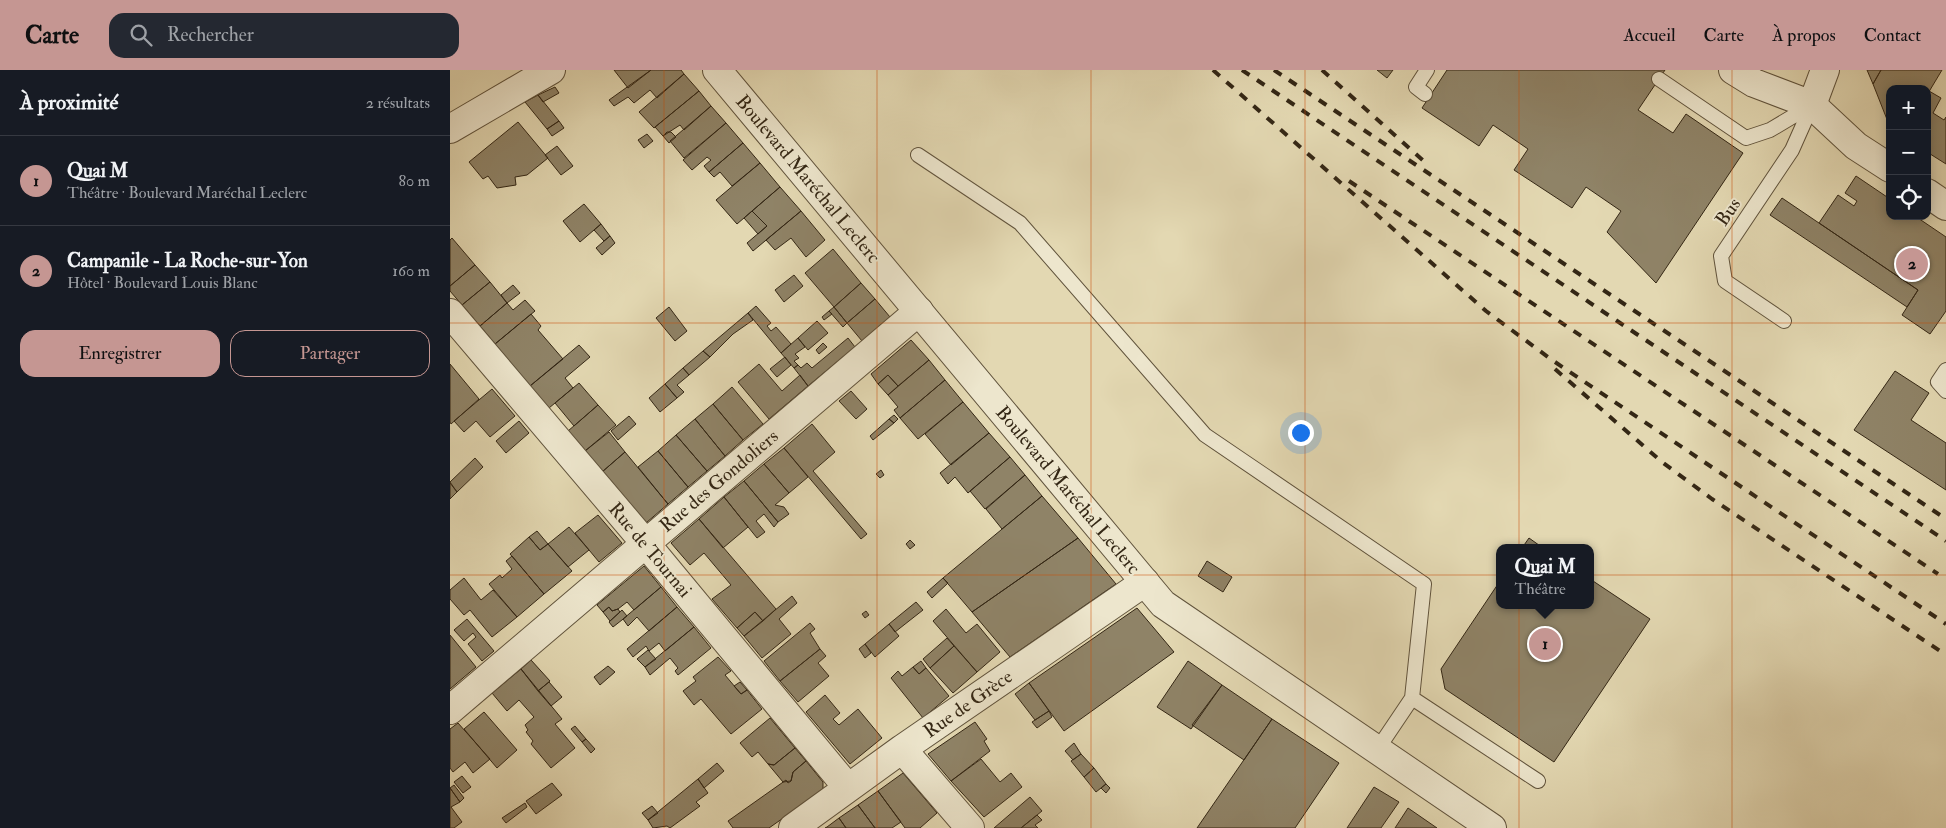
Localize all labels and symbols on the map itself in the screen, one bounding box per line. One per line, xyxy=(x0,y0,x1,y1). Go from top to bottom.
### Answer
street label: Boulevard Maréchal Leclerc xyxy=(731,90,886,268)
street label: Bus xyxy=(1710,193,1746,231)
pin: 2 xyxy=(1896,245,1928,283)
street label: Boulevard Maréchal Leclerc xyxy=(991,401,1146,579)
your location xyxy=(1288,420,1314,446)
street label: Rue des Gondoliers xyxy=(655,424,783,538)
street label: Rue de Tournai xyxy=(603,498,697,602)
pin: 1 xyxy=(1529,625,1561,663)
street label: Rue de Grèce xyxy=(919,665,1017,743)

